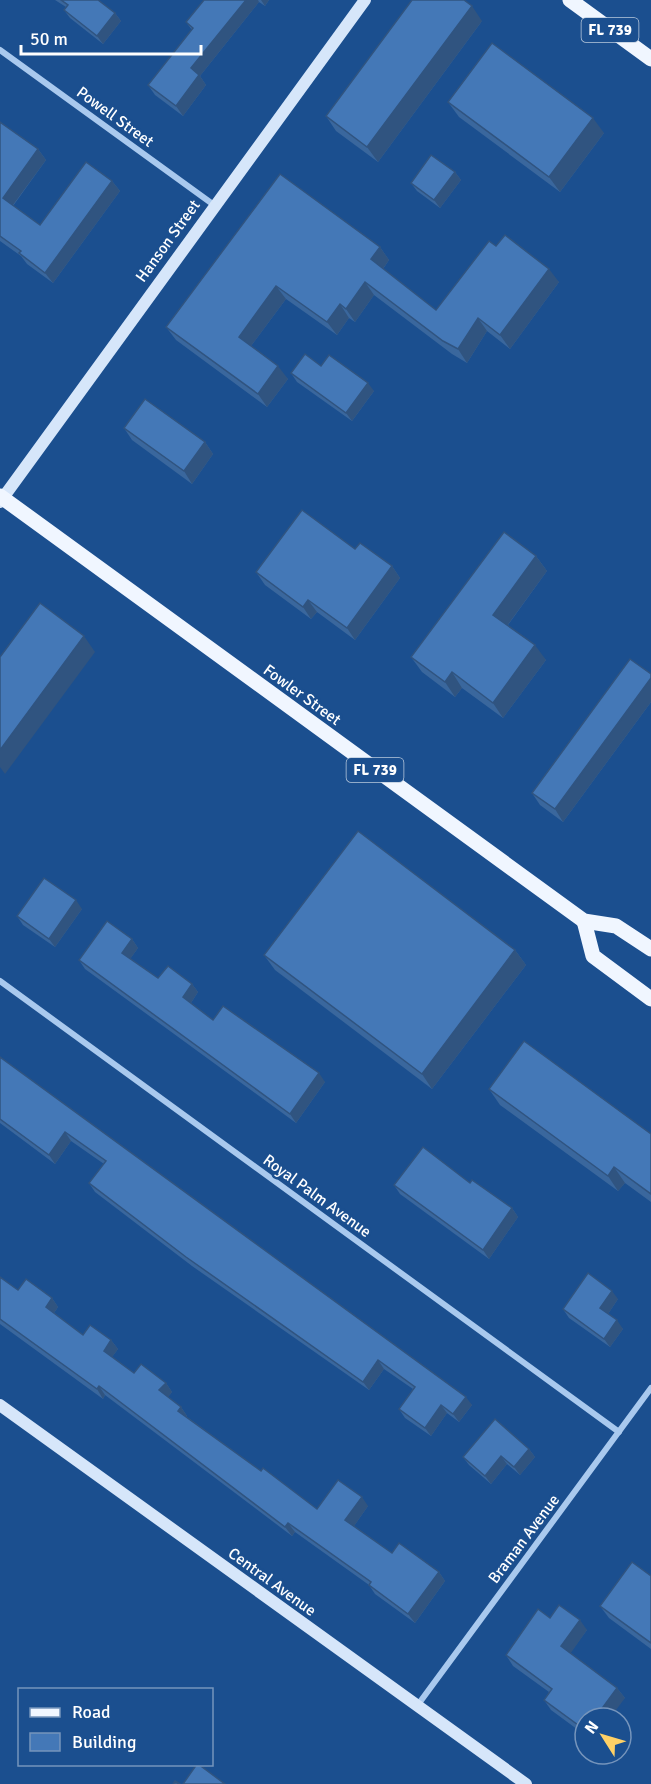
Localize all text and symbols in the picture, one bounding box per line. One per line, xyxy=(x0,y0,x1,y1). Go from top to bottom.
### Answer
scale bar xyxy=(21,18,201,56)
road number: FL 739 xyxy=(582,18,638,42)
text: 50 m xyxy=(30,28,68,50)
street label: Powell Street xyxy=(72,82,158,152)
street label: Hanson Street xyxy=(131,196,205,286)
street label: Fowler Street xyxy=(259,660,345,730)
road number: FL 739 xyxy=(346,758,404,782)
street label: Royal Palm Avenue xyxy=(259,1150,375,1242)
street label: Braman Avenue xyxy=(484,1490,564,1588)
street label: Central Avenue xyxy=(224,1543,320,1621)
legend xyxy=(18,1688,213,1766)
text: Road xyxy=(72,1701,111,1723)
north arrow xyxy=(573,1706,633,1766)
text: N xyxy=(580,1717,603,1738)
text: Building xyxy=(72,1731,136,1753)

